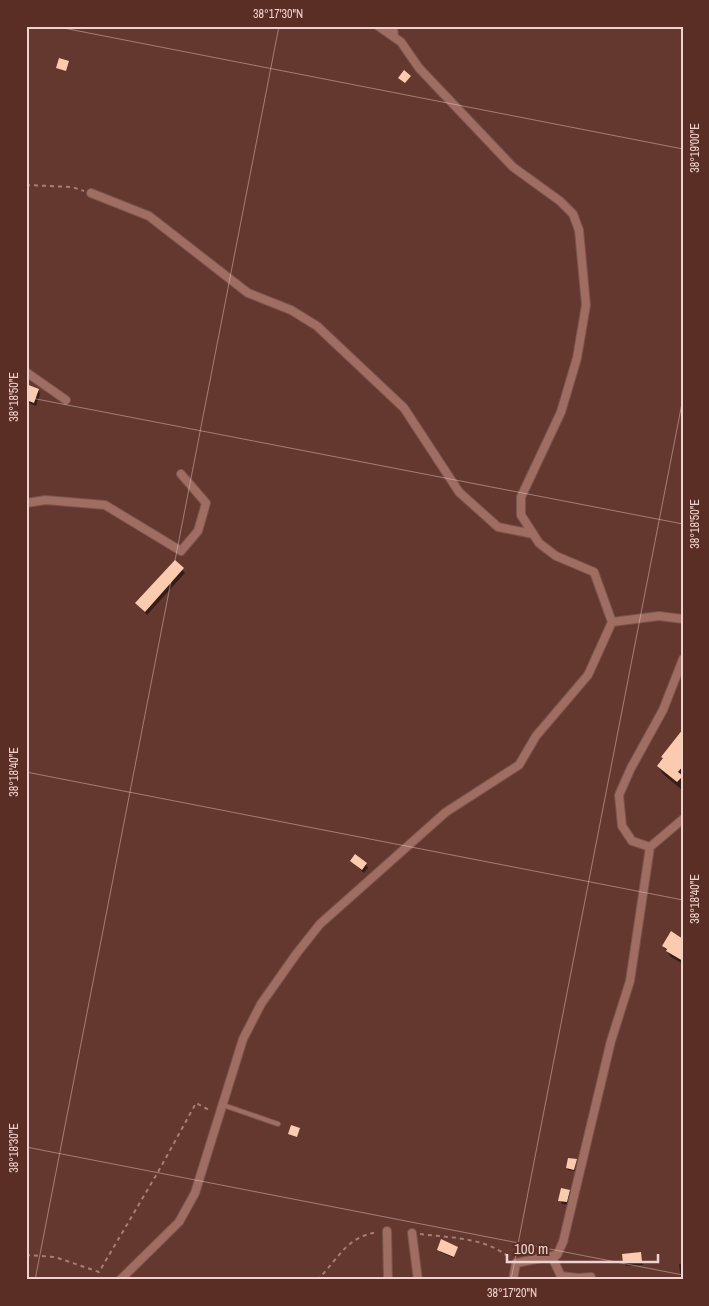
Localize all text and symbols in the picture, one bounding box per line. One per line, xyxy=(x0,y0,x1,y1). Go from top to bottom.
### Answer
text: 38°17'30"N xyxy=(253,6,303,22)
text: 38°19'00"E xyxy=(687,123,703,173)
text: 38°18'50"E xyxy=(6,372,22,422)
text: 38°18'50"E xyxy=(687,499,703,549)
text: 38°18'40"E xyxy=(6,747,22,797)
text: 38°18'40"E xyxy=(687,874,703,924)
text: 38°18'30"E xyxy=(6,1123,22,1173)
scale bar xyxy=(507,1231,658,1263)
text: 100 m xyxy=(514,1238,548,1259)
text: 38°17'20"N xyxy=(487,1285,537,1301)

